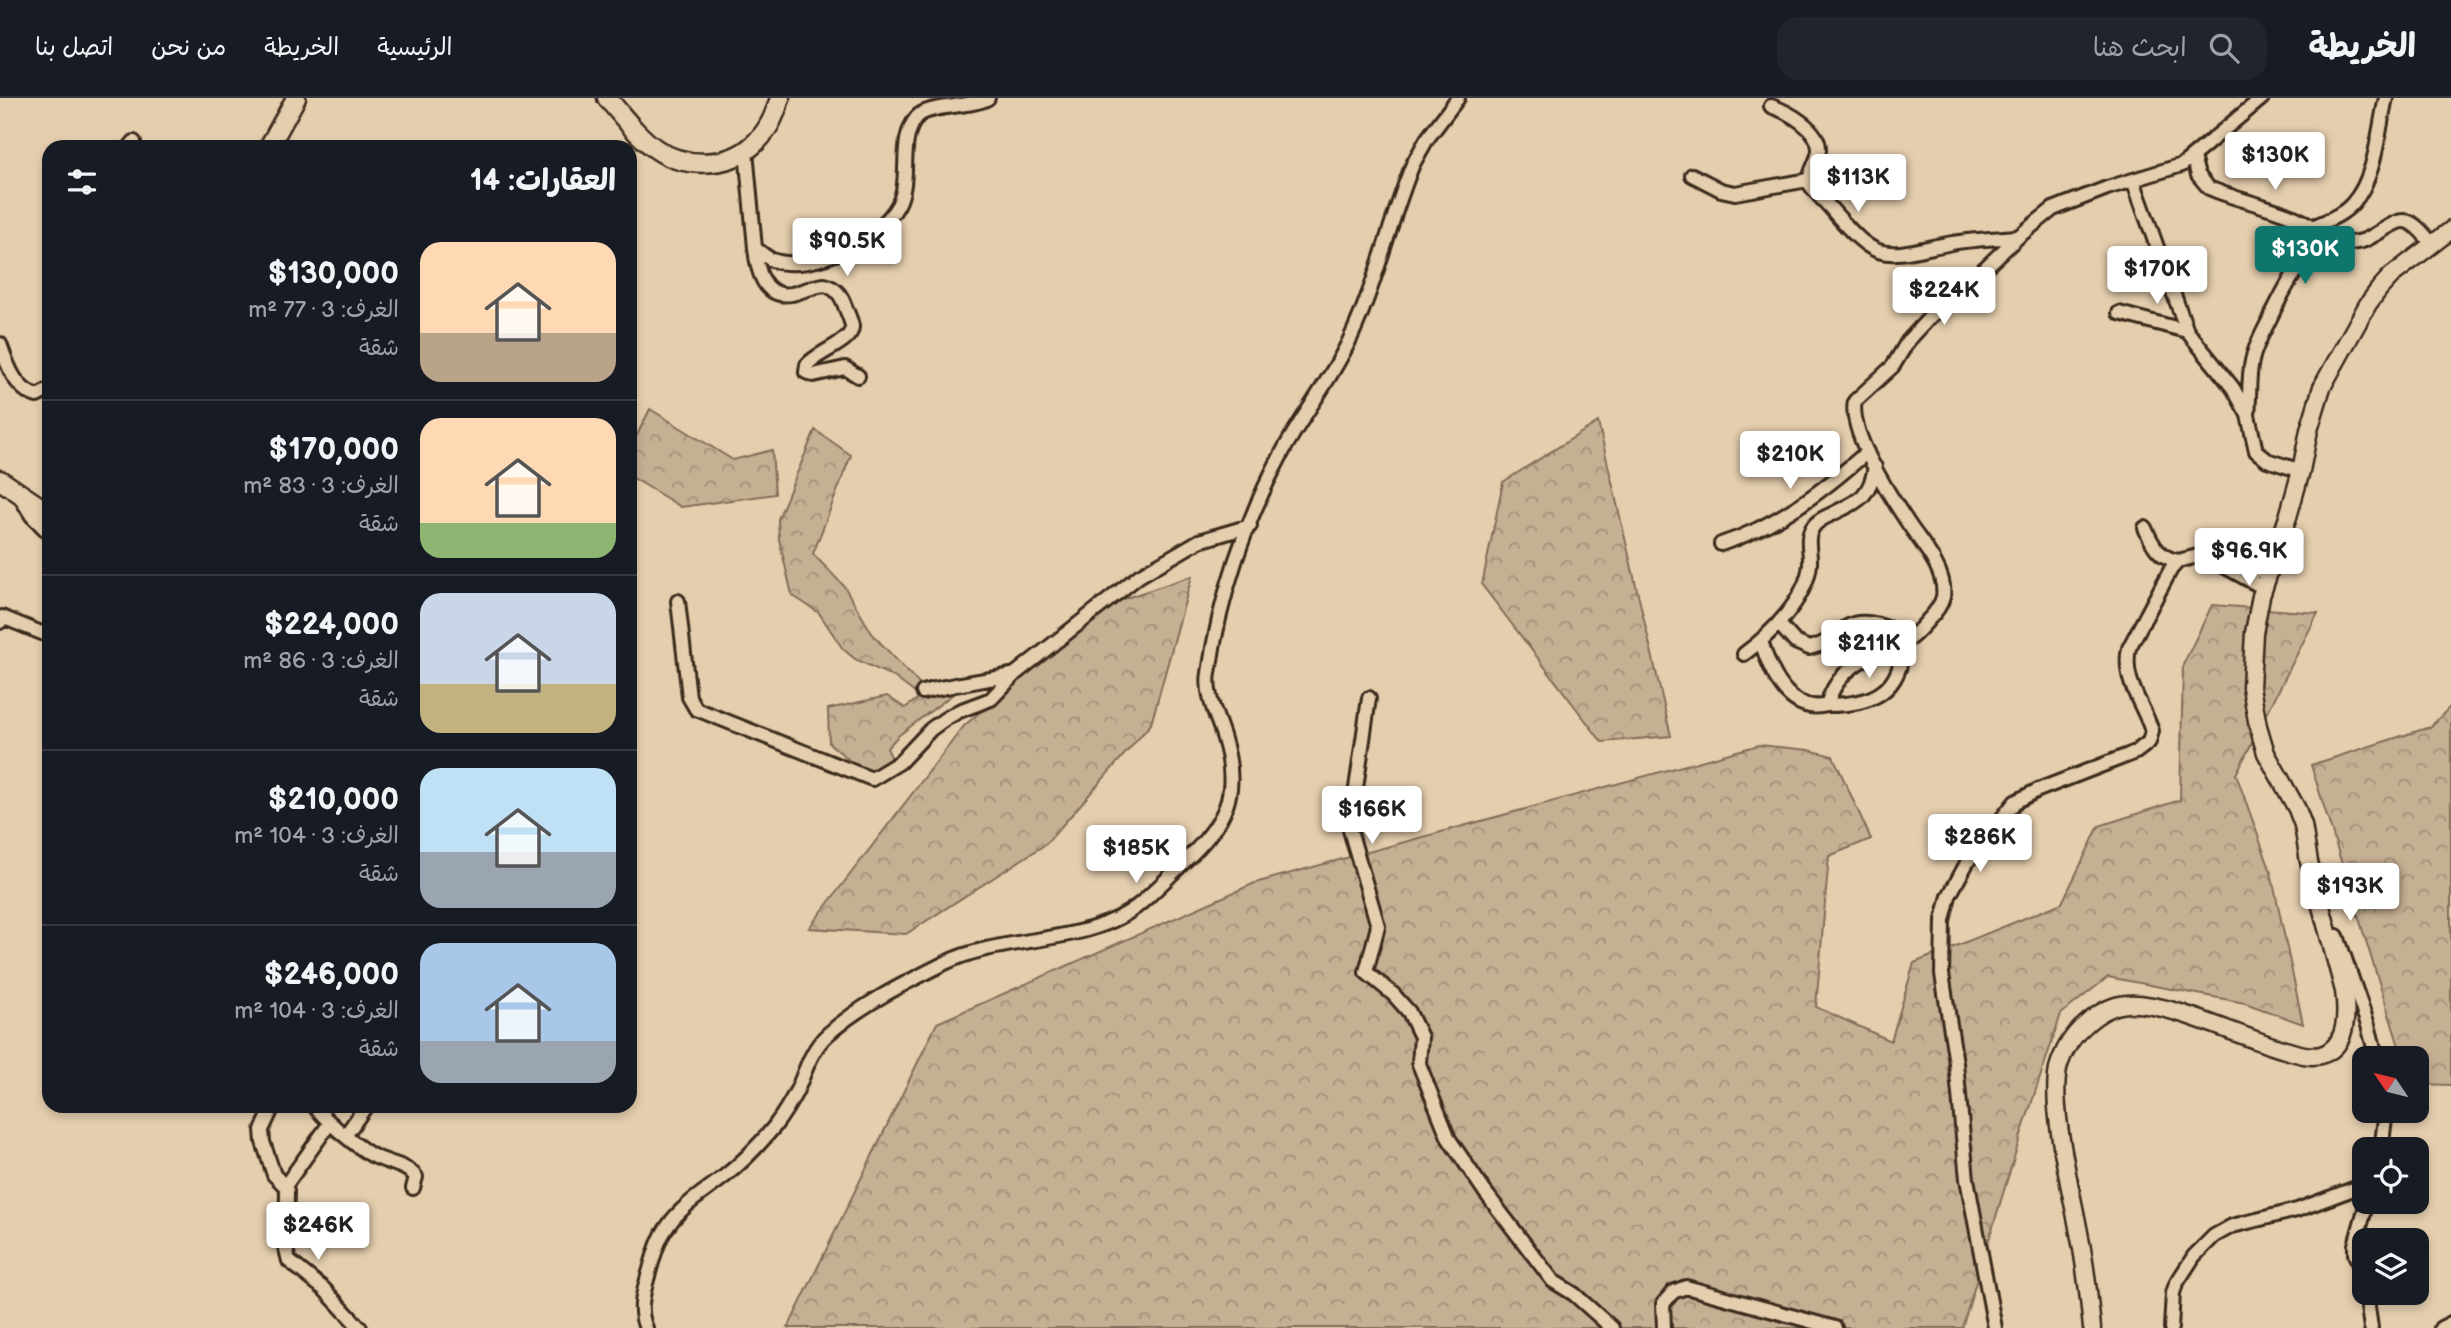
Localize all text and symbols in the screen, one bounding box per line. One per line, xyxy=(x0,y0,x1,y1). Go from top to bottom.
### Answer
search box xyxy=(1777,17,2267,80)
text: الخريطة xyxy=(2309,27,2416,67)
icon: search xyxy=(2205,29,2243,67)
text: اتصل بنا xyxy=(35,33,113,62)
text: من نحن xyxy=(151,33,226,62)
text: الخريطة xyxy=(264,33,339,62)
text: الرئيسية xyxy=(377,33,453,62)
text: ابحث هنا xyxy=(2093,33,2187,64)
pin: $130K xyxy=(2226,132,2324,192)
text: $130K xyxy=(2241,141,2309,169)
pin: $113K xyxy=(1809,155,1907,214)
icon: filters xyxy=(63,163,101,201)
text: العقارات: 14 xyxy=(470,163,616,199)
text: $113K xyxy=(1826,163,1890,191)
pin: $90.5K xyxy=(790,218,904,278)
pin: $130K xyxy=(2256,226,2354,286)
text: $90.5K xyxy=(809,227,885,255)
text: $130K xyxy=(2271,235,2339,263)
pin: $170K xyxy=(2108,246,2206,306)
text: $170K xyxy=(2123,255,2191,283)
text: $130,000 xyxy=(268,256,399,292)
pin: $224K xyxy=(1895,268,1993,327)
icon: home xyxy=(476,270,560,354)
text: $224K xyxy=(1908,276,1980,304)
text: الغرف: 3 · 77 m² xyxy=(248,296,399,324)
text: شقة xyxy=(359,334,399,362)
text: $170,000 xyxy=(269,432,399,468)
pin: $210K xyxy=(1741,432,1839,491)
text: $210K xyxy=(1756,440,1824,468)
icon: home xyxy=(476,446,560,530)
text: الغرف: 3 · 83 m² xyxy=(243,472,399,500)
text: شقة xyxy=(359,510,399,538)
pin: $96.9K xyxy=(2192,528,2306,588)
text: $96.9K xyxy=(2211,537,2287,565)
text: $224,000 xyxy=(264,607,399,643)
pin: $211K xyxy=(1820,620,1918,680)
icon: home xyxy=(476,621,560,705)
text: $211K xyxy=(1837,629,1901,657)
text: الغرف: 3 · 86 m² xyxy=(243,647,399,675)
text: شقة xyxy=(359,685,399,713)
text: $210,000 xyxy=(268,782,399,818)
pin: $166K xyxy=(1323,786,1421,846)
text: $166K xyxy=(1338,795,1406,823)
icon: home xyxy=(476,796,560,880)
pin: $286K xyxy=(1931,814,2029,874)
text: الغرف: 3 · 104 m² xyxy=(234,822,399,850)
text: $286K xyxy=(1944,823,2016,851)
pin: $185K xyxy=(1087,826,1185,885)
text: $185K xyxy=(1102,834,1170,862)
text: شقة xyxy=(359,860,399,888)
pin: $193K xyxy=(2301,864,2399,923)
text: $193K xyxy=(2316,872,2384,900)
text: $246,000 xyxy=(264,957,399,993)
icon: home xyxy=(476,971,560,1055)
text: الغرف: 3 · 104 m² xyxy=(234,997,399,1025)
text: شقة xyxy=(359,1035,399,1063)
north arrow xyxy=(2352,1046,2429,1124)
map controls xyxy=(2352,1046,2429,1305)
button: locate xyxy=(2352,1137,2429,1214)
pin: $246K xyxy=(269,1202,367,1262)
text: $246K xyxy=(282,1211,354,1239)
button: layers xyxy=(2352,1228,2429,1305)

